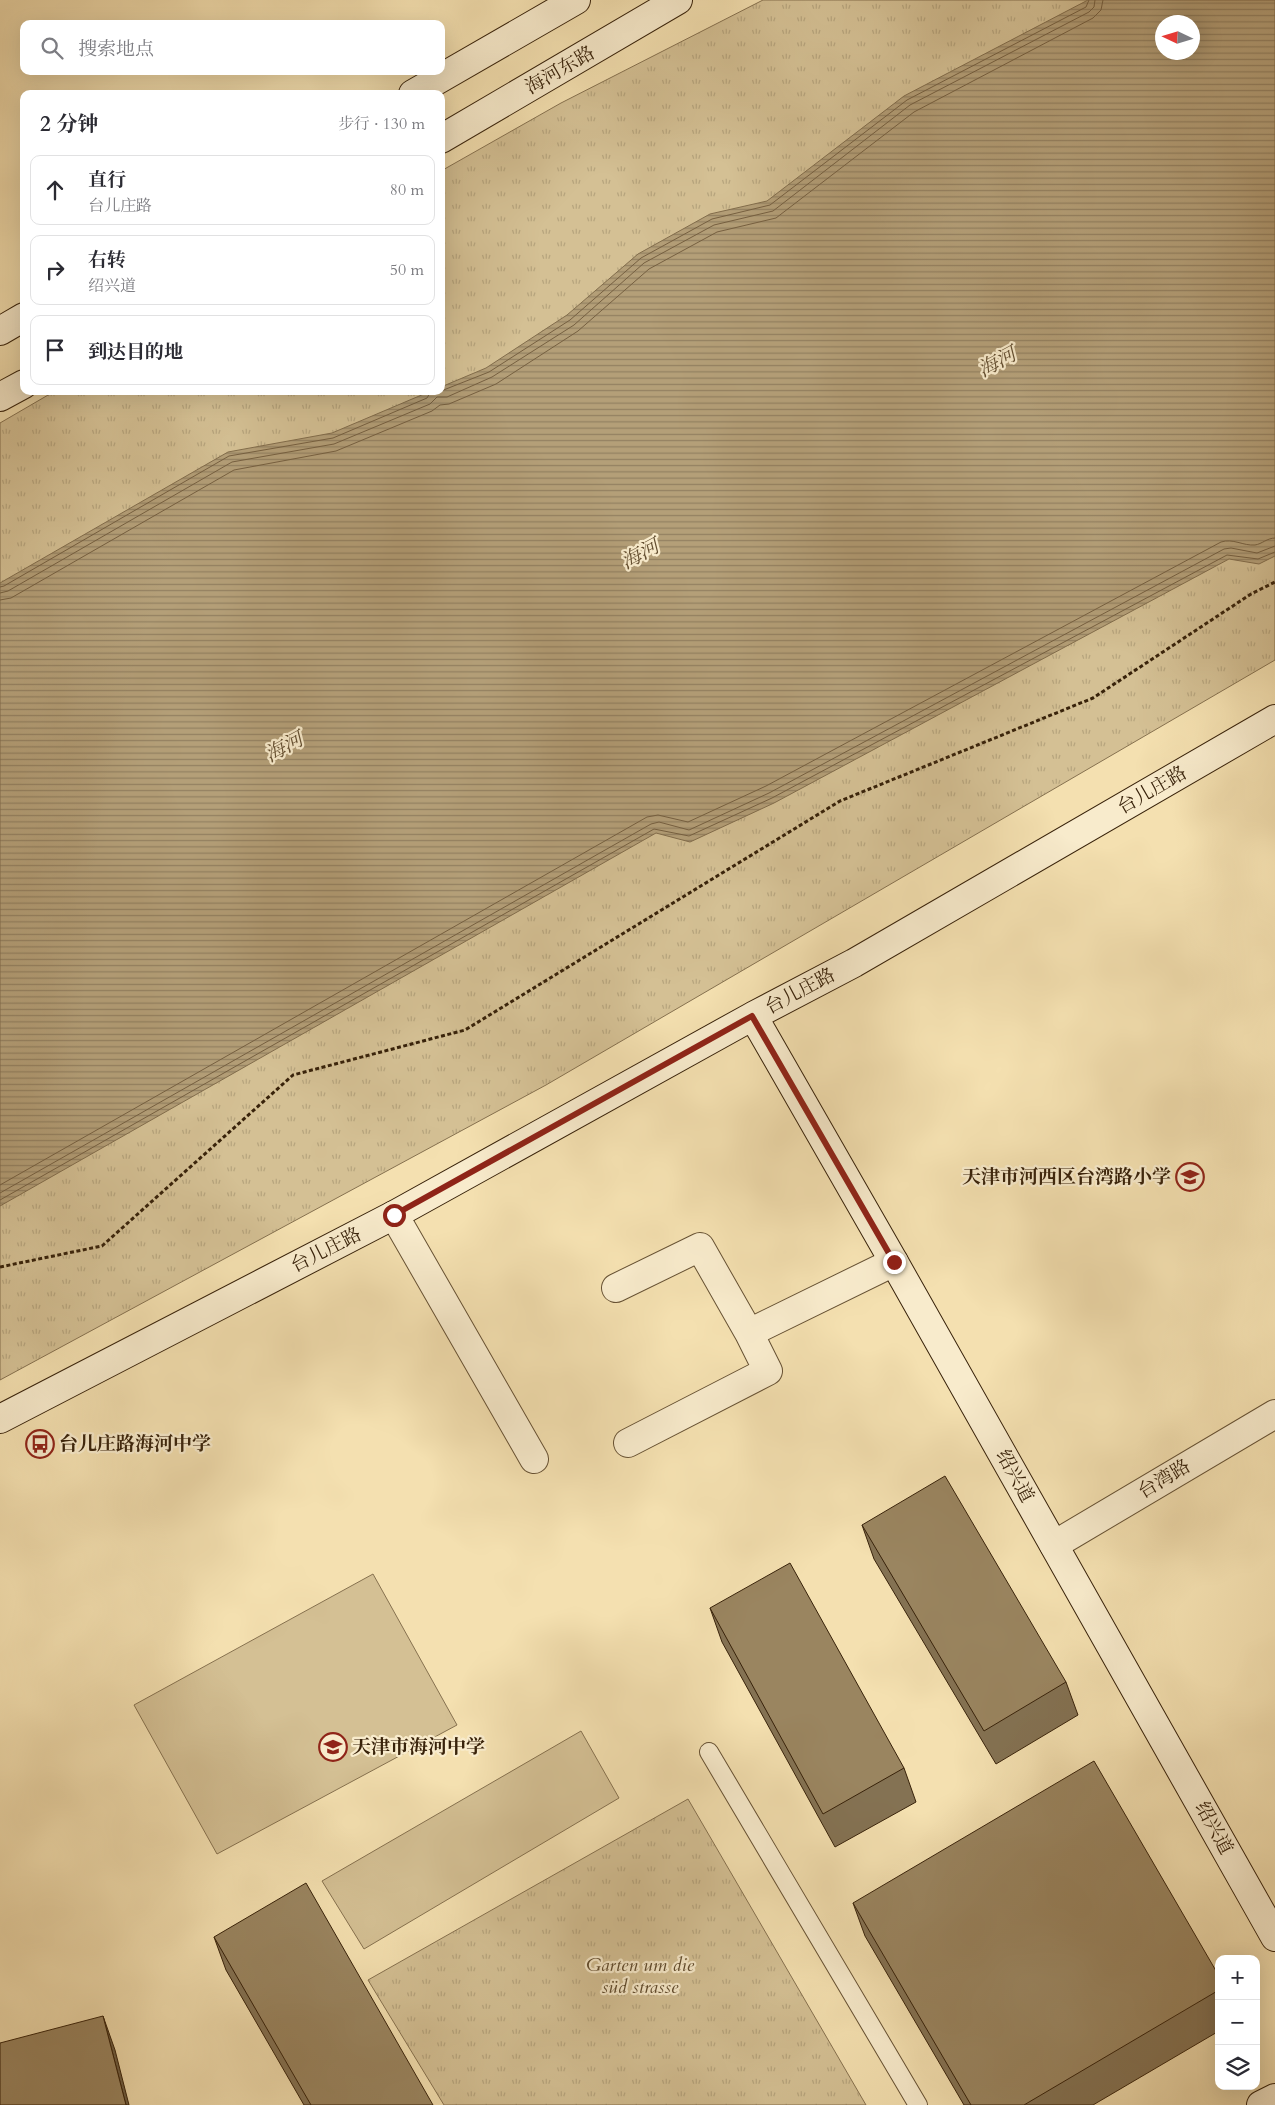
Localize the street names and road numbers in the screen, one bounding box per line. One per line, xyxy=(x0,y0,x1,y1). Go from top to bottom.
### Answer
street label: 海河东路 xyxy=(521,40,599,100)
street label: 台儿庄路 xyxy=(1113,760,1191,820)
street label: 台儿庄路 xyxy=(760,962,840,1020)
street label: 台儿庄路 xyxy=(286,1221,366,1279)
street label: 绍兴道 xyxy=(990,1445,1040,1507)
street label: 台湾路 xyxy=(1133,1453,1195,1505)
street label: 绍兴道 xyxy=(1189,1797,1239,1859)

